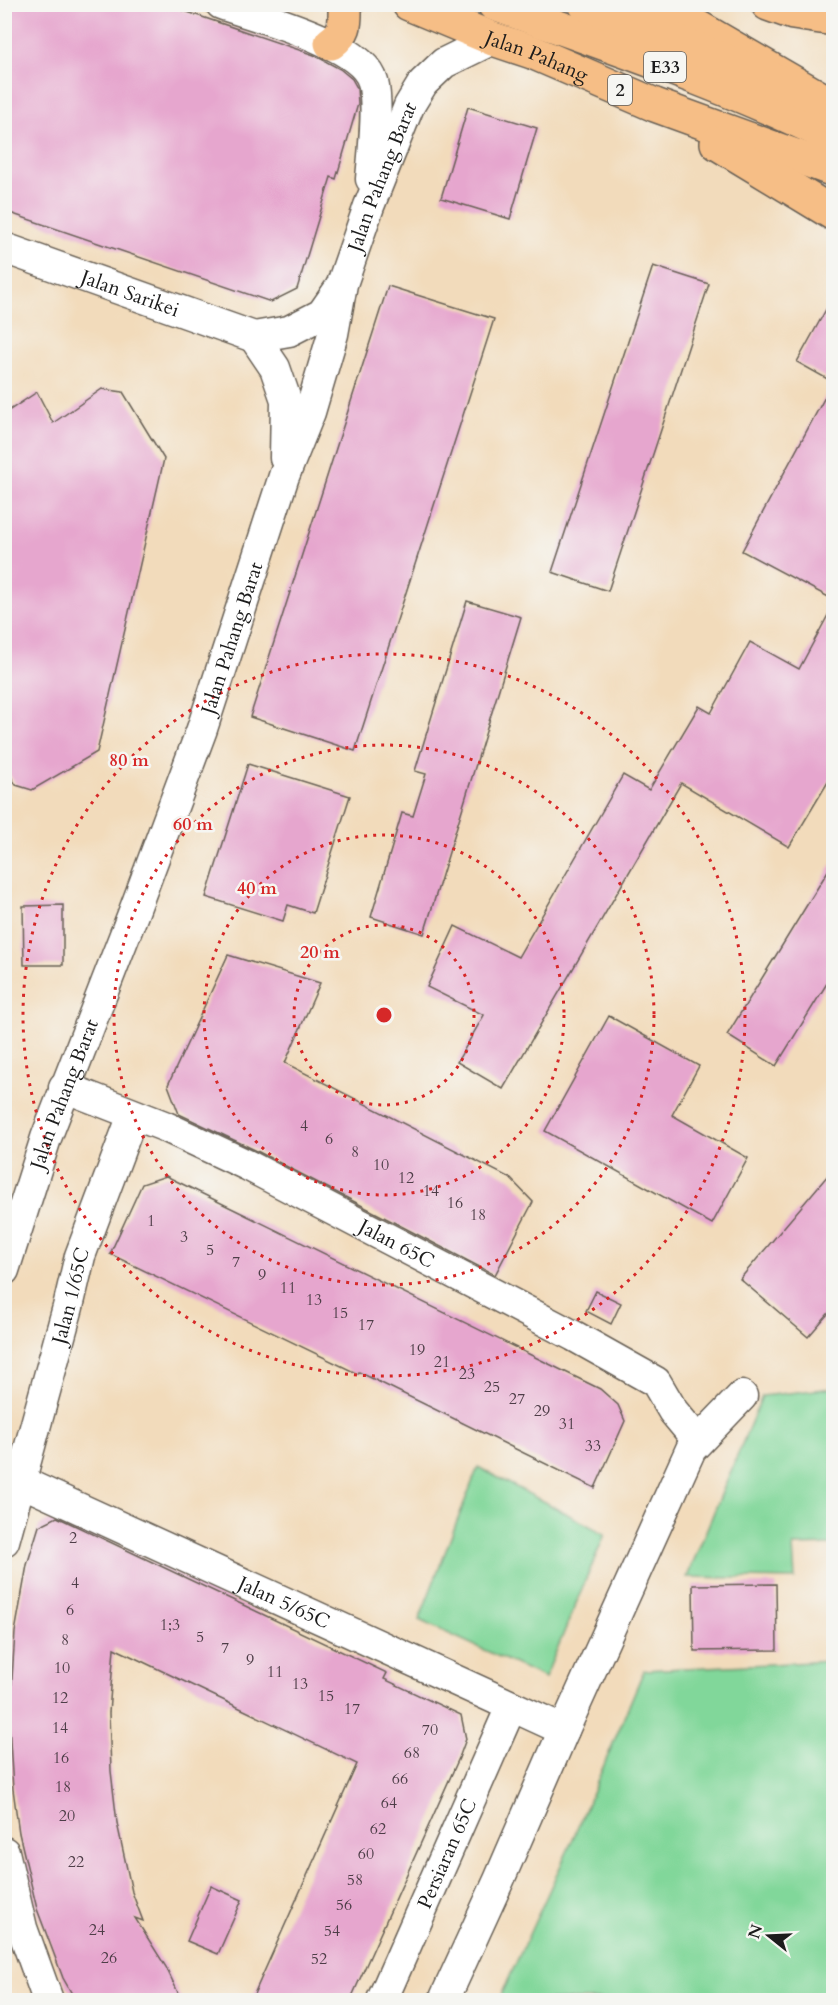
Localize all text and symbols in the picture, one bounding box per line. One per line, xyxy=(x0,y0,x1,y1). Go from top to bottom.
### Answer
street label: Jalan Pahang xyxy=(478,23,593,89)
road number: E33 xyxy=(644,52,686,82)
road number: 2 xyxy=(608,75,632,105)
street label: Jalan Pahang Barat xyxy=(340,95,423,258)
street label: Jalan Sarikei xyxy=(74,262,184,323)
street label: Jalan Pahang Barat xyxy=(193,558,269,720)
text: 80 m xyxy=(109,748,149,773)
text: 60 m xyxy=(173,812,213,837)
text: 40 m xyxy=(237,876,277,901)
text: 20 m xyxy=(300,940,340,965)
centre of rings xyxy=(374,1005,394,1025)
street label: Jalan Pahang Barat xyxy=(23,1014,105,1175)
house number: 4 xyxy=(300,1115,308,1137)
house number: 6 xyxy=(325,1128,333,1150)
house number: 8 xyxy=(351,1141,359,1163)
house number: 10 xyxy=(373,1154,389,1176)
house number: 12 xyxy=(398,1167,414,1189)
house number: 14 xyxy=(423,1180,439,1202)
house number: 16 xyxy=(447,1192,463,1214)
house number: 18 xyxy=(470,1204,486,1226)
house number: 1 xyxy=(147,1210,155,1232)
street label: Jalan 65C xyxy=(352,1211,439,1274)
house number: 3 xyxy=(180,1226,188,1248)
house number: 5 xyxy=(206,1239,214,1261)
street label: Jalan 1/65C xyxy=(44,1244,96,1350)
house number: 7 xyxy=(232,1251,240,1273)
house number: 9 xyxy=(258,1264,266,1286)
house number: 11 xyxy=(280,1277,296,1299)
house number: 13 xyxy=(306,1289,322,1311)
house number: 15 xyxy=(332,1302,348,1324)
house number: 17 xyxy=(358,1314,374,1336)
house number: 19 xyxy=(409,1339,425,1361)
house number: 21 xyxy=(434,1351,450,1373)
house number: 23 xyxy=(459,1363,475,1385)
house number: 25 xyxy=(484,1376,500,1398)
house number: 27 xyxy=(509,1388,525,1410)
house number: 29 xyxy=(534,1400,550,1422)
house number: 31 xyxy=(559,1413,575,1435)
house number: 33 xyxy=(585,1435,601,1457)
house number: 2 xyxy=(69,1527,77,1549)
street label: Jalan 5/65C xyxy=(231,1568,335,1635)
house number: 4 xyxy=(71,1572,79,1594)
house number: 6 xyxy=(66,1599,74,1621)
house number: 1;3 xyxy=(160,1614,180,1636)
house number: 5 xyxy=(196,1626,204,1648)
house number: 8 xyxy=(61,1629,69,1651)
house number: 7 xyxy=(221,1637,229,1659)
house number: 9 xyxy=(246,1649,254,1671)
house number: 10 xyxy=(54,1657,70,1679)
house number: 11 xyxy=(267,1661,283,1683)
house number: 13 xyxy=(292,1673,308,1695)
house number: 15 xyxy=(318,1685,334,1707)
house number: 12 xyxy=(52,1687,68,1709)
house number: 17 xyxy=(344,1698,360,1720)
house number: 14 xyxy=(52,1717,68,1739)
house number: 70 xyxy=(422,1719,438,1741)
house number: 68 xyxy=(404,1742,420,1764)
house number: 16 xyxy=(53,1747,69,1769)
house number: 66 xyxy=(392,1768,408,1790)
house number: 18 xyxy=(55,1776,71,1798)
house number: 64 xyxy=(381,1792,397,1814)
street label: Persiaran 65C xyxy=(410,1794,483,1913)
house number: 20 xyxy=(59,1805,75,1827)
house number: 62 xyxy=(370,1818,386,1840)
house number: 60 xyxy=(358,1843,374,1865)
house number: 22 xyxy=(68,1851,84,1873)
house number: 58 xyxy=(347,1869,363,1891)
house number: 56 xyxy=(336,1894,352,1916)
north arrow xyxy=(739,1906,799,1966)
house number: 24 xyxy=(89,1919,105,1941)
house number: 54 xyxy=(324,1920,340,1942)
text: N xyxy=(743,1922,768,1942)
house number: 26 xyxy=(101,1947,117,1969)
house number: 52 xyxy=(311,1948,327,1970)

